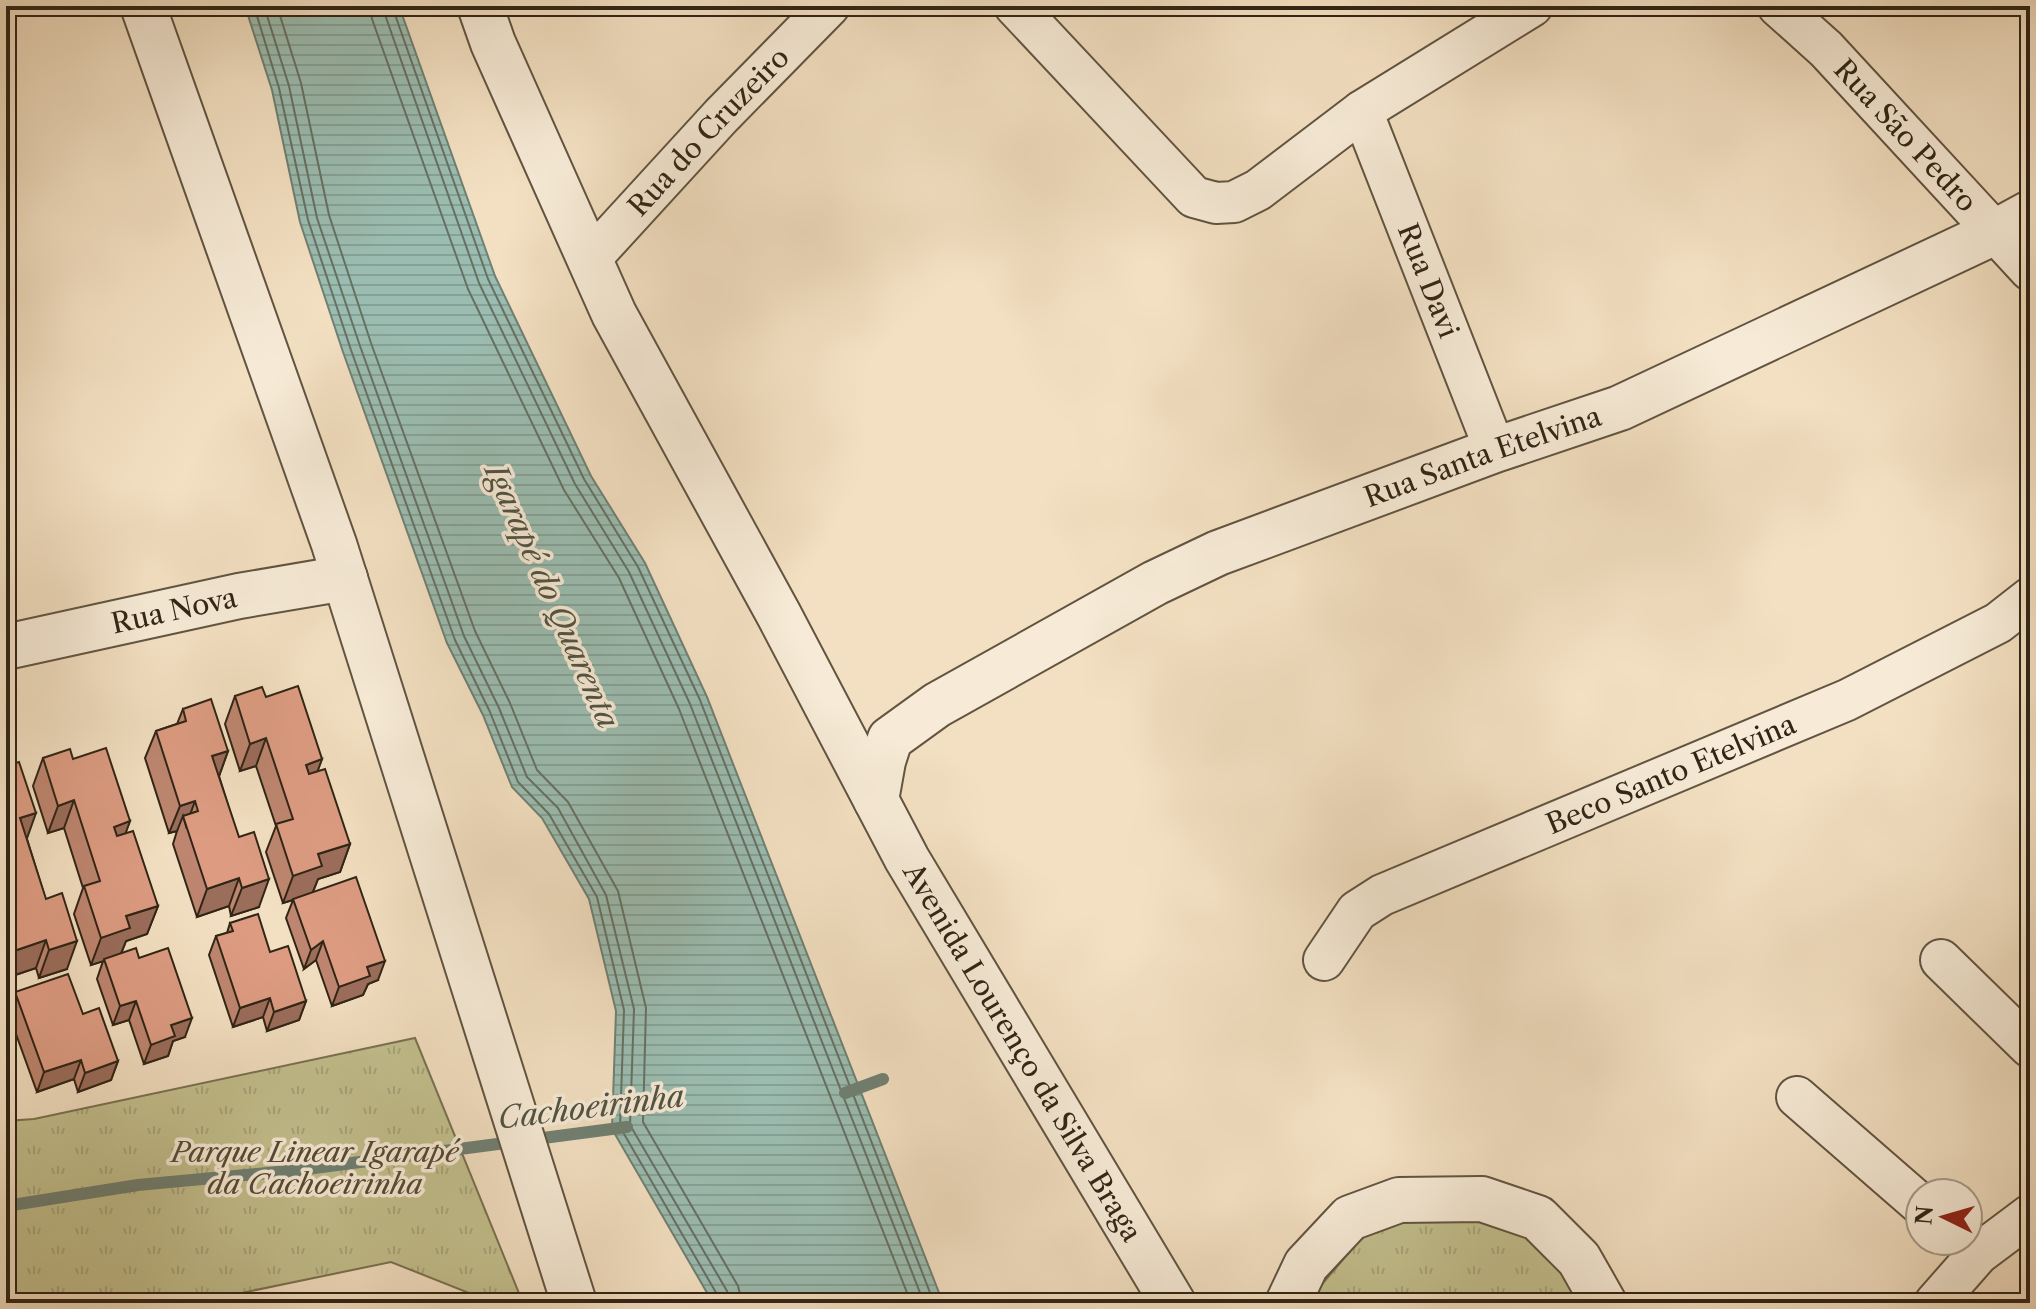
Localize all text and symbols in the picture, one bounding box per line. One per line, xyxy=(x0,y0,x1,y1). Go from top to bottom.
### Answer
street label: Rua do Cruzeiro xyxy=(621,40,796,223)
street label: Rua São Pedro xyxy=(1827,52,1984,218)
street label: Rua Davi xyxy=(1391,218,1466,343)
street label: Rua Santa Etelvina xyxy=(1359,399,1606,514)
water label: Igarapé do Quarenta xyxy=(476,456,627,734)
street label: Rua Nova xyxy=(108,580,240,640)
street label: Beco Santo Etelvina xyxy=(1541,706,1801,841)
street label: Avenida Lourenço da Silva Braga xyxy=(896,856,1149,1248)
water label: Cachoeirinha xyxy=(496,1077,686,1137)
park label: Parque Linear Igarapé da Cachoeirinha xyxy=(169,1135,461,1201)
north arrow xyxy=(1904,1177,1984,1257)
text: N xyxy=(1910,1205,1939,1226)

